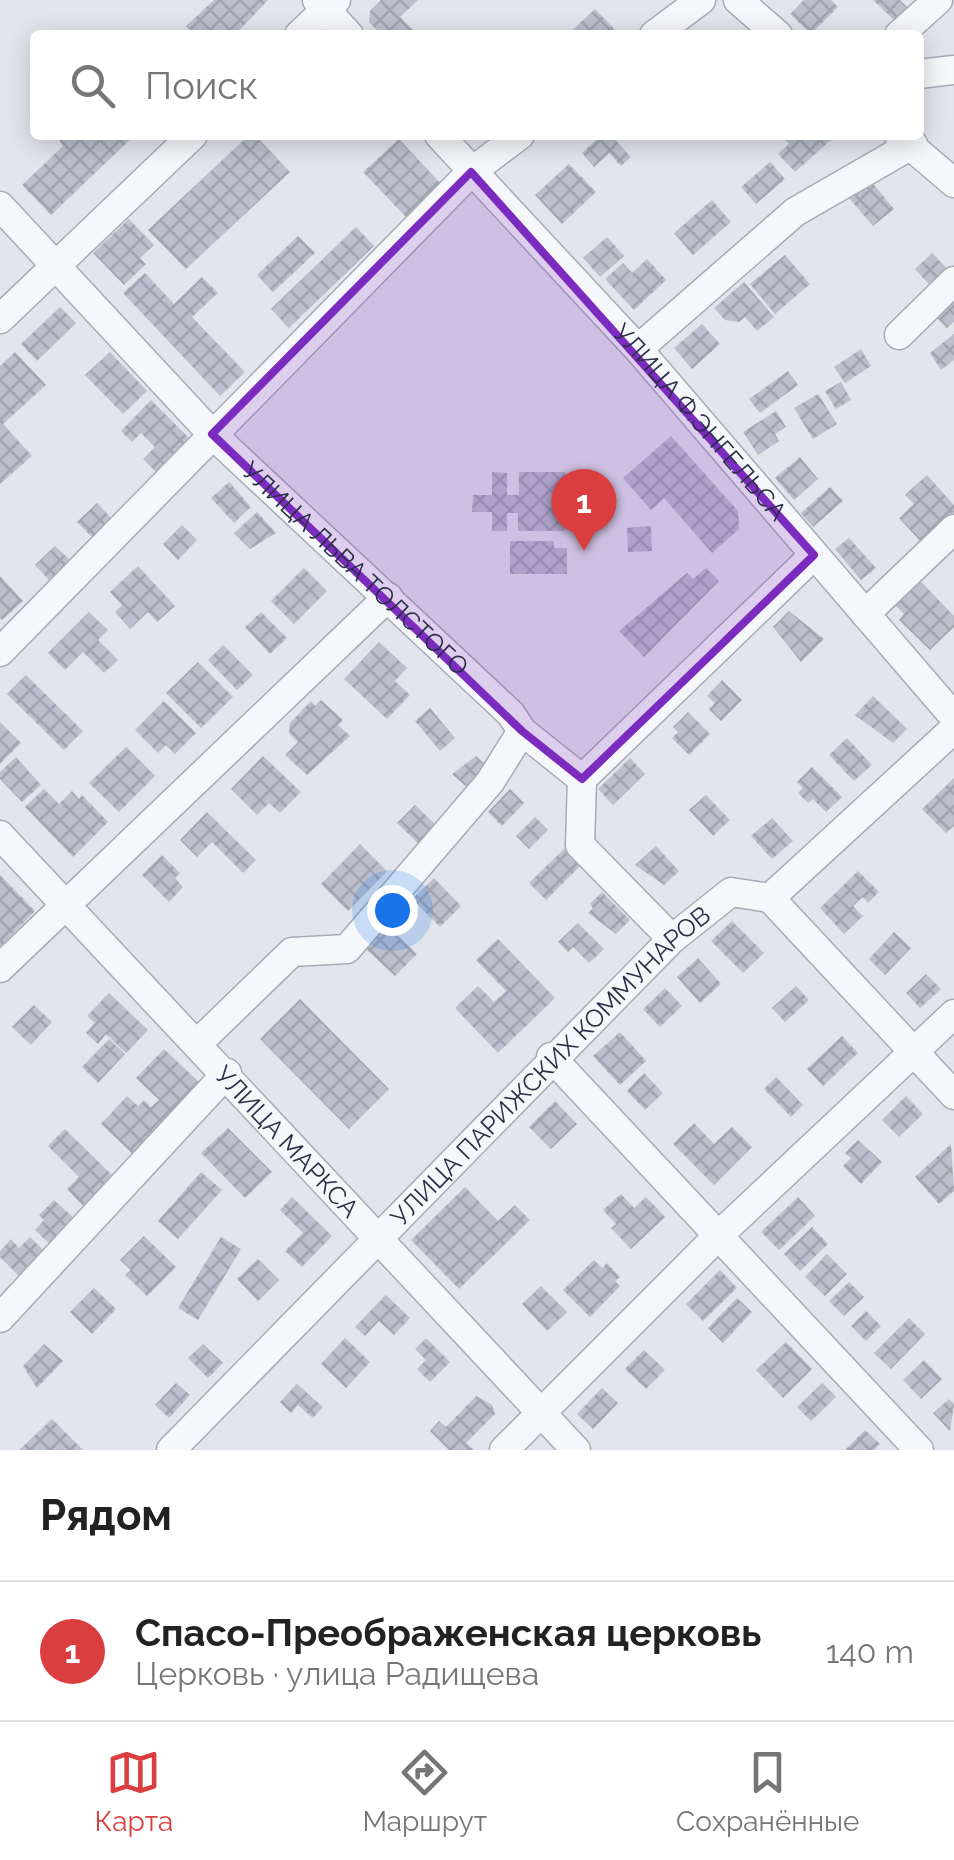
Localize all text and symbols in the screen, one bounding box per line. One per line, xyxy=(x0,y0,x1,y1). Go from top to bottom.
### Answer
search box xyxy=(30,30,924,140)
icon: search xyxy=(65,58,120,113)
text: Поиск xyxy=(145,63,258,108)
street label: УЛИЦА Ф.ЭНГЕЛЬСА xyxy=(607,318,793,526)
street label: УЛИЦА ЛЬВА ТОЛСТОГО xyxy=(236,455,475,682)
pin: 1 xyxy=(552,468,616,551)
your location xyxy=(367,885,418,936)
street label: УЛИЦА ПАРИЖСКИХ КОММУНАРОВ xyxy=(384,900,716,1232)
street label: УЛИЦА МАРКСА xyxy=(209,1060,365,1224)
text: Рядом xyxy=(40,1491,172,1540)
text: Спасо-Преображенская церковь xyxy=(135,1610,761,1655)
text: 1 xyxy=(65,1633,80,1670)
text: 140 m xyxy=(826,1633,914,1670)
text: Церковь · улица Радищева xyxy=(135,1655,539,1692)
tab: Карта xyxy=(95,1745,173,1838)
tab: Маршрут xyxy=(362,1745,487,1838)
tab: Сохранённые xyxy=(676,1745,859,1838)

